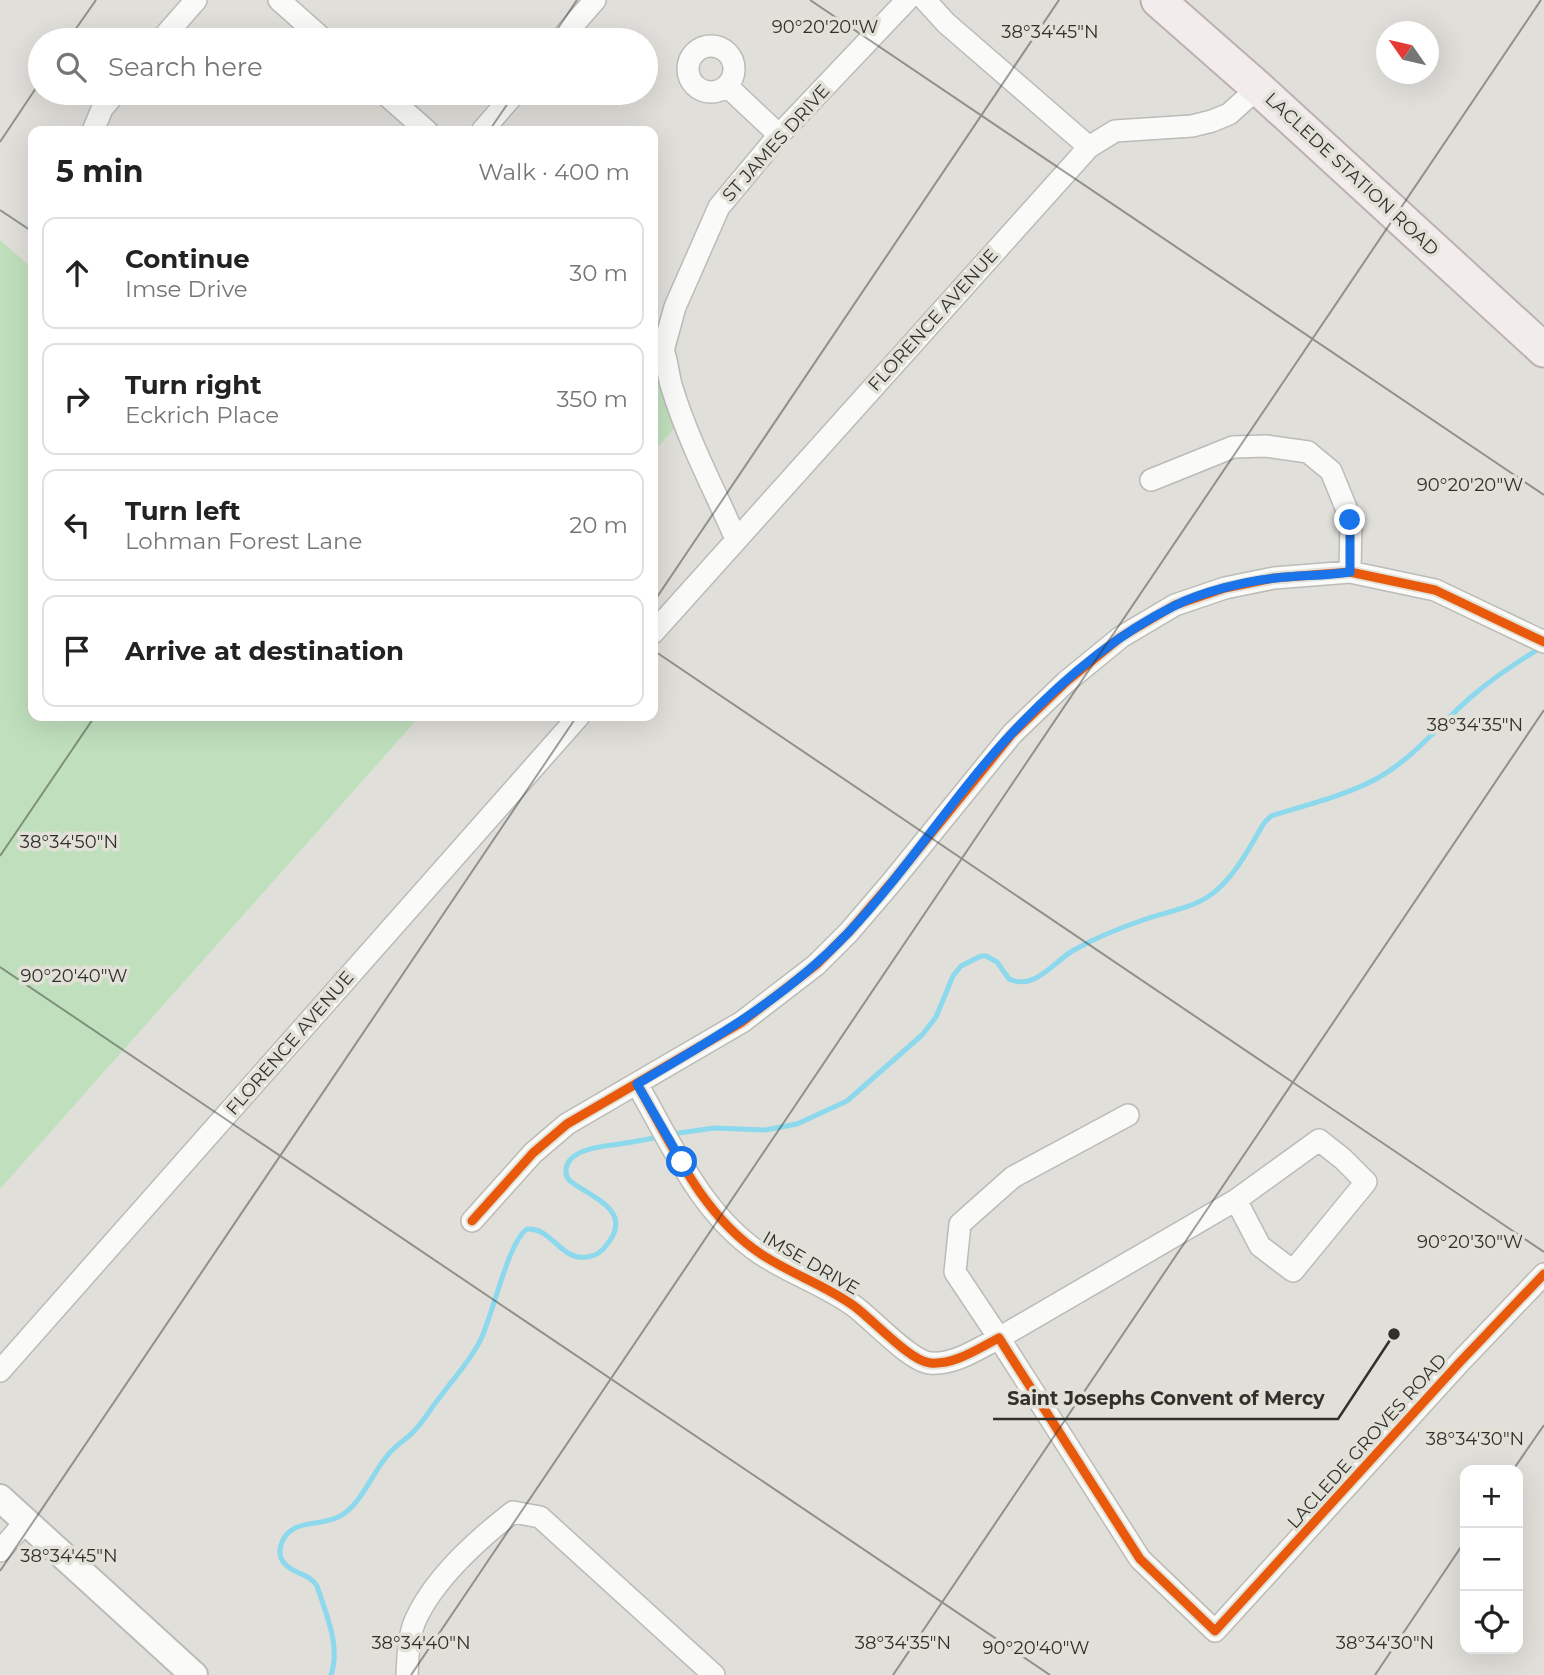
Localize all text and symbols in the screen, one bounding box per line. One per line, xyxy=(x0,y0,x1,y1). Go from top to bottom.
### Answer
text: 90°20'20"W xyxy=(772,16,878,38)
text: 38°34'45"N xyxy=(1001,21,1099,43)
north arrow xyxy=(1376,21,1439,84)
search box xyxy=(28,28,658,105)
icon: search xyxy=(52,48,90,86)
text: Search here xyxy=(108,51,263,83)
street label: ST JAMES DRIVE xyxy=(718,80,834,206)
street label: LACLEDE STATION ROAD xyxy=(1261,88,1443,260)
text: 5 min xyxy=(56,153,144,190)
text: Walk · 400 m xyxy=(478,158,630,186)
text: Continue xyxy=(125,243,250,275)
street label: FLORENCE AVENUE xyxy=(863,244,1003,396)
icon: ahead xyxy=(58,254,96,292)
text: 30 m xyxy=(569,259,628,287)
text: Imse Drive xyxy=(125,275,248,303)
text: Turn right xyxy=(125,369,261,401)
icon: right xyxy=(58,380,96,418)
text: 350 m xyxy=(557,385,628,413)
text: Eckrich Place xyxy=(125,401,279,429)
text: 90°20'20"W xyxy=(1417,474,1523,496)
text: Turn left xyxy=(125,495,241,527)
route end xyxy=(1334,504,1365,535)
icon: left xyxy=(58,506,96,544)
text: 20 m xyxy=(569,511,628,539)
text: Lohman Forest Lane xyxy=(125,527,362,555)
icon: arrive xyxy=(58,632,96,670)
text: Arrive at destination xyxy=(125,635,404,667)
text: 38°34'35"N xyxy=(1427,714,1523,736)
text: 38°34'50"N xyxy=(20,831,118,853)
text: 90°20'40"W xyxy=(21,965,127,987)
street label: FLORENCE AVENUE xyxy=(221,967,359,1119)
route start xyxy=(666,1146,697,1177)
street label: IMSE DRIVE xyxy=(759,1227,863,1299)
text: 90°20'30"W xyxy=(1417,1231,1523,1253)
street label: LACLEDE GROVES ROAD xyxy=(1283,1349,1451,1533)
callout: Saint Josephs Convent of Mercy xyxy=(993,1379,1338,1419)
text: Saint Josephs Convent of Mercy xyxy=(1007,1387,1325,1410)
text: 38°34'30"N xyxy=(1426,1428,1524,1450)
map controls xyxy=(1460,1465,1523,1654)
button: + xyxy=(1460,1465,1523,1528)
button: − xyxy=(1460,1528,1523,1591)
text: 38°34'45"N xyxy=(20,1545,118,1567)
button: locate xyxy=(1460,1591,1523,1654)
text: 38°34'40"N xyxy=(371,1632,471,1654)
text: 38°34'35"N xyxy=(855,1632,951,1654)
text: 38°34'30"N xyxy=(1336,1632,1434,1654)
text: 90°20'40"W xyxy=(983,1637,1089,1659)

